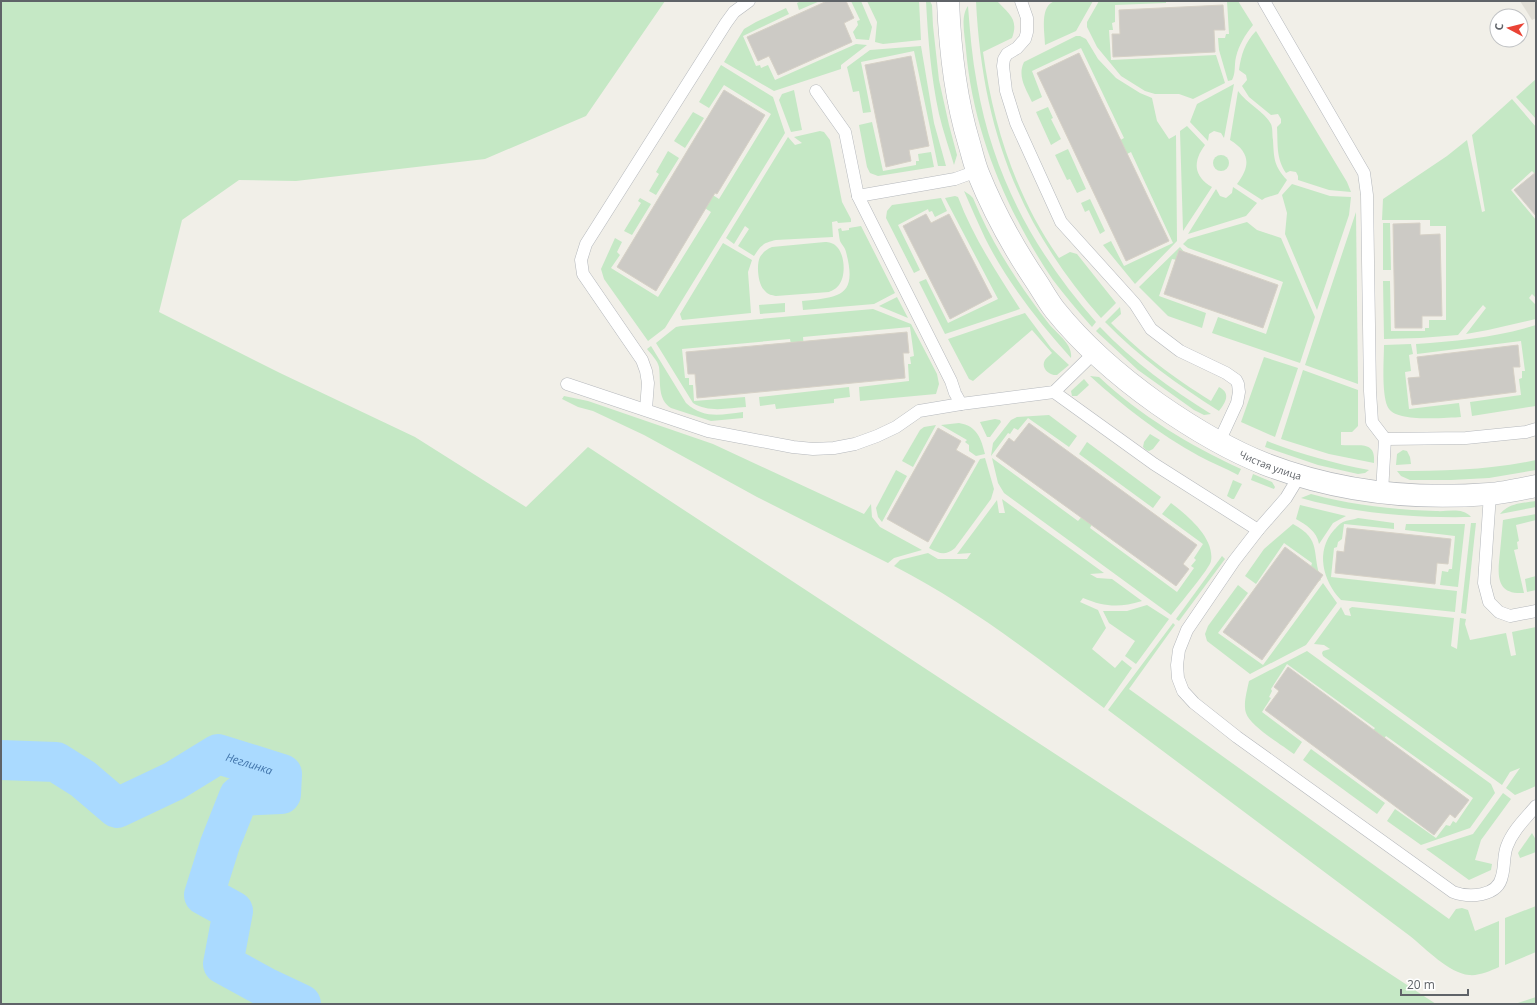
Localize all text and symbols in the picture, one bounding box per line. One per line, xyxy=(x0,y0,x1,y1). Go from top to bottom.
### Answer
north arrow xyxy=(1489,8,1529,48)
text: С xyxy=(1491,22,1506,31)
street label: Чистая улица xyxy=(1237,447,1303,483)
water label: Неглинка xyxy=(224,749,275,778)
scale bar xyxy=(1401,971,1468,997)
text: 20 m xyxy=(1407,976,1435,993)

